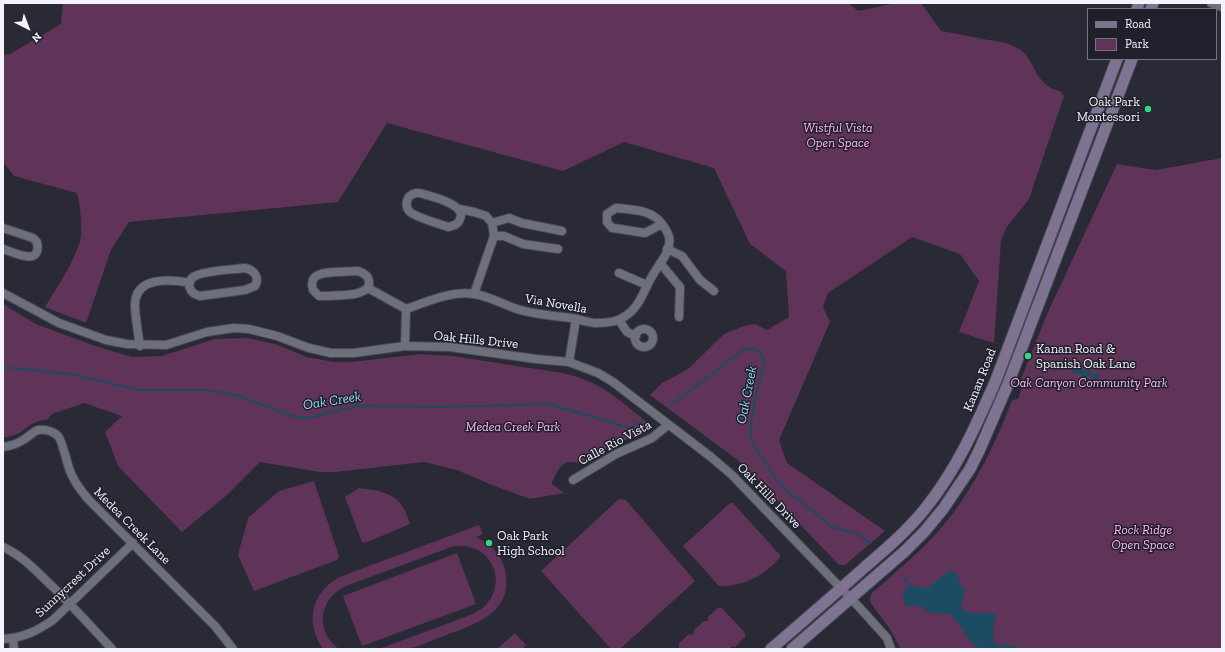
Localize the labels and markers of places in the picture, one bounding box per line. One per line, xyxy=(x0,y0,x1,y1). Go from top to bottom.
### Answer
place label: Oak Park Montessori xyxy=(1077,94,1140,125)
marker: Oak Park Montessori xyxy=(1143,104,1153,114)
place label: Kanan Road & Spanish Oak Lane xyxy=(1036,341,1136,372)
marker: Kanan Road & Spanish Oak Lane xyxy=(1023,351,1033,361)
place label: Oak Park High School xyxy=(497,528,565,559)
marker: Oak Park High School xyxy=(484,538,494,548)

